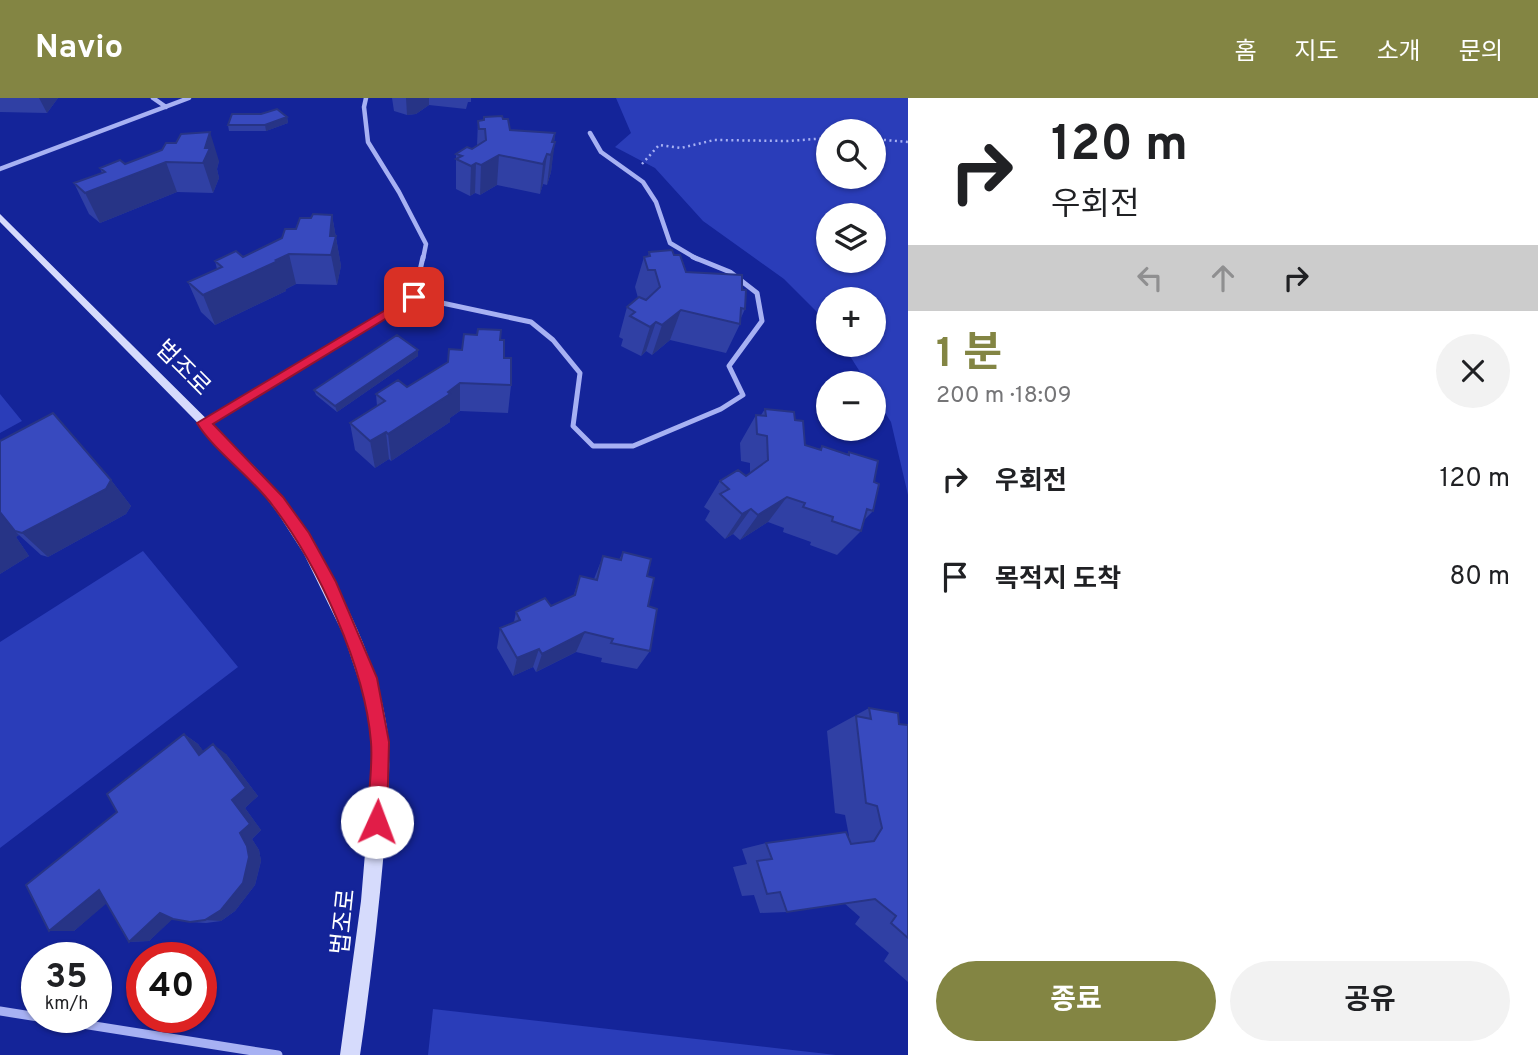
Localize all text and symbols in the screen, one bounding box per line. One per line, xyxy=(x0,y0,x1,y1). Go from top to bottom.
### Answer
text: Navio xyxy=(35,28,123,70)
text: 홈 xyxy=(1234,38,1256,68)
text: 지도 xyxy=(1294,38,1339,68)
text: 소개 xyxy=(1377,38,1421,68)
text: 문의 xyxy=(1459,38,1503,68)
text: 120 m xyxy=(1051,116,1188,178)
map controls xyxy=(816,119,886,441)
button: search xyxy=(816,119,886,189)
icon: right xyxy=(936,126,1027,217)
text: 우회전 xyxy=(1051,186,1139,226)
button: layers xyxy=(816,203,886,273)
icon: left xyxy=(1131,259,1169,297)
icon: ahead xyxy=(1204,259,1242,297)
icon: right xyxy=(1277,259,1315,297)
pin xyxy=(384,267,444,327)
icon: arrive xyxy=(395,278,433,316)
button: + xyxy=(816,287,886,357)
text: 1 분 xyxy=(936,329,1002,382)
button: close xyxy=(1436,334,1510,408)
street label: 법조로 xyxy=(148,335,216,403)
button: − xyxy=(816,371,886,441)
text: 200 m · 18:09 xyxy=(936,382,1071,411)
icon: right xyxy=(936,460,974,498)
text: 120 m xyxy=(1440,463,1510,496)
text: 우회전 xyxy=(995,466,1067,499)
icon: arrive xyxy=(936,558,974,596)
text: 80 m xyxy=(1450,561,1510,594)
text: 목적지 도착 xyxy=(995,564,1121,597)
position arrow xyxy=(340,785,414,859)
street label: 법조로 xyxy=(327,887,363,957)
speed limit sign: 40 xyxy=(126,942,217,1033)
text: 35 xyxy=(45,956,88,1000)
button: 종료 xyxy=(936,961,1216,1041)
button: 공유 xyxy=(1230,961,1510,1041)
text: km/h xyxy=(45,993,88,1016)

